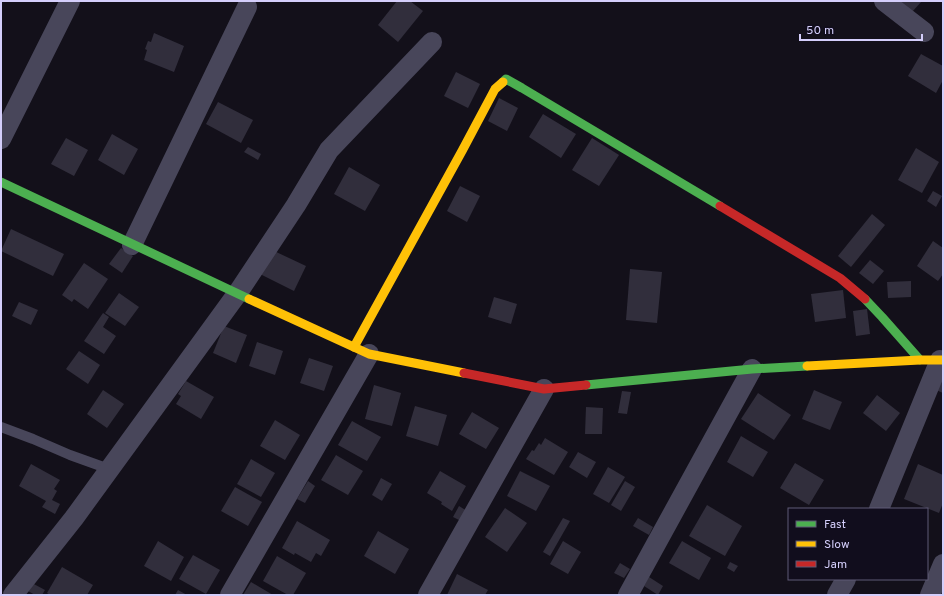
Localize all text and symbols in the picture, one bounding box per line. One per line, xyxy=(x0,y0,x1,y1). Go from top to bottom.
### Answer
scale bar xyxy=(800,16,922,42)
text: 50 m xyxy=(806,23,834,39)
legend xyxy=(788,508,928,580)
text: Fast xyxy=(824,517,846,533)
text: Slow xyxy=(824,537,850,553)
text: Jam xyxy=(824,557,847,573)

